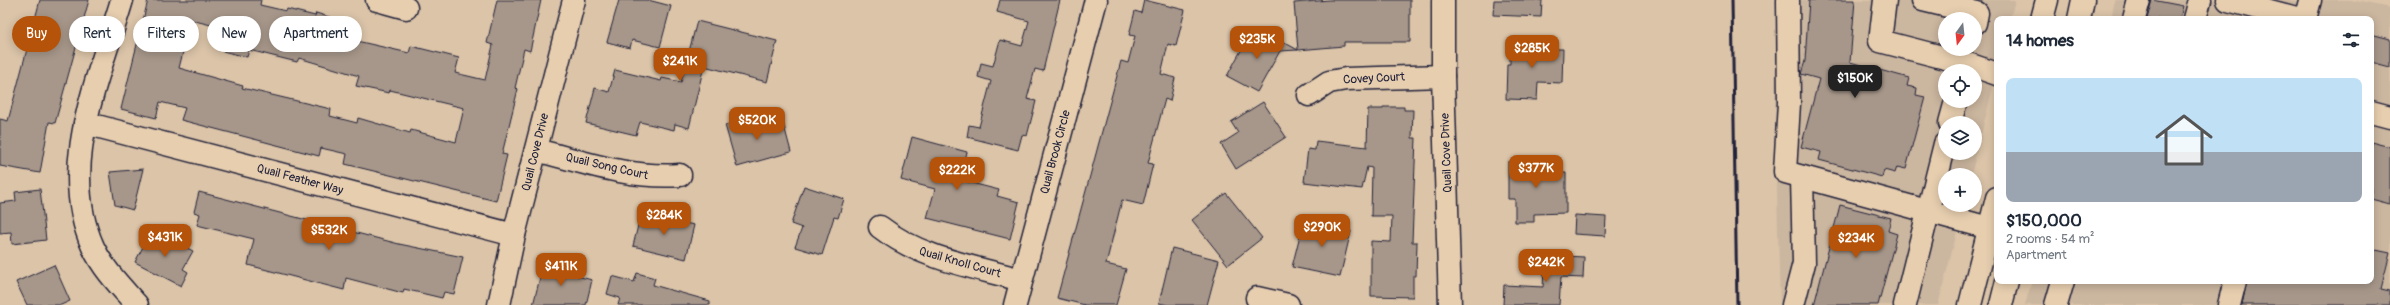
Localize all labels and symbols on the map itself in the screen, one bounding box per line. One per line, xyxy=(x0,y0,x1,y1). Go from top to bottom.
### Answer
north arrow xyxy=(1938,12,1982,56)
pin: $235K xyxy=(1229,26,1285,60)
pin: $285K xyxy=(1504,35,1560,69)
pin: $241K xyxy=(652,48,708,82)
pin: $150K xyxy=(1827,65,1883,99)
street label: Covey Court xyxy=(1343,69,1405,88)
pin: $520K xyxy=(729,107,785,141)
street label: Quail Brook Circle xyxy=(1037,108,1074,196)
street label: Quail Cove Drive xyxy=(519,111,552,193)
street label: Quail Cove Drive xyxy=(1438,113,1455,193)
street label: Quail Song Court xyxy=(564,150,650,183)
pin: $377K xyxy=(1508,155,1564,189)
pin: $222K xyxy=(929,157,985,191)
street label: Quail Feather Way xyxy=(255,161,345,198)
pin: $284K xyxy=(636,202,692,236)
pin: $290K xyxy=(1294,214,1350,248)
pin: $532K xyxy=(301,217,357,251)
pin: $431K xyxy=(137,224,193,258)
pin: $234K xyxy=(1828,225,1884,259)
street label: Quail Knoll Court xyxy=(917,244,1003,281)
pin: $242K xyxy=(1518,249,1574,283)
pin: $411K xyxy=(533,253,589,287)

